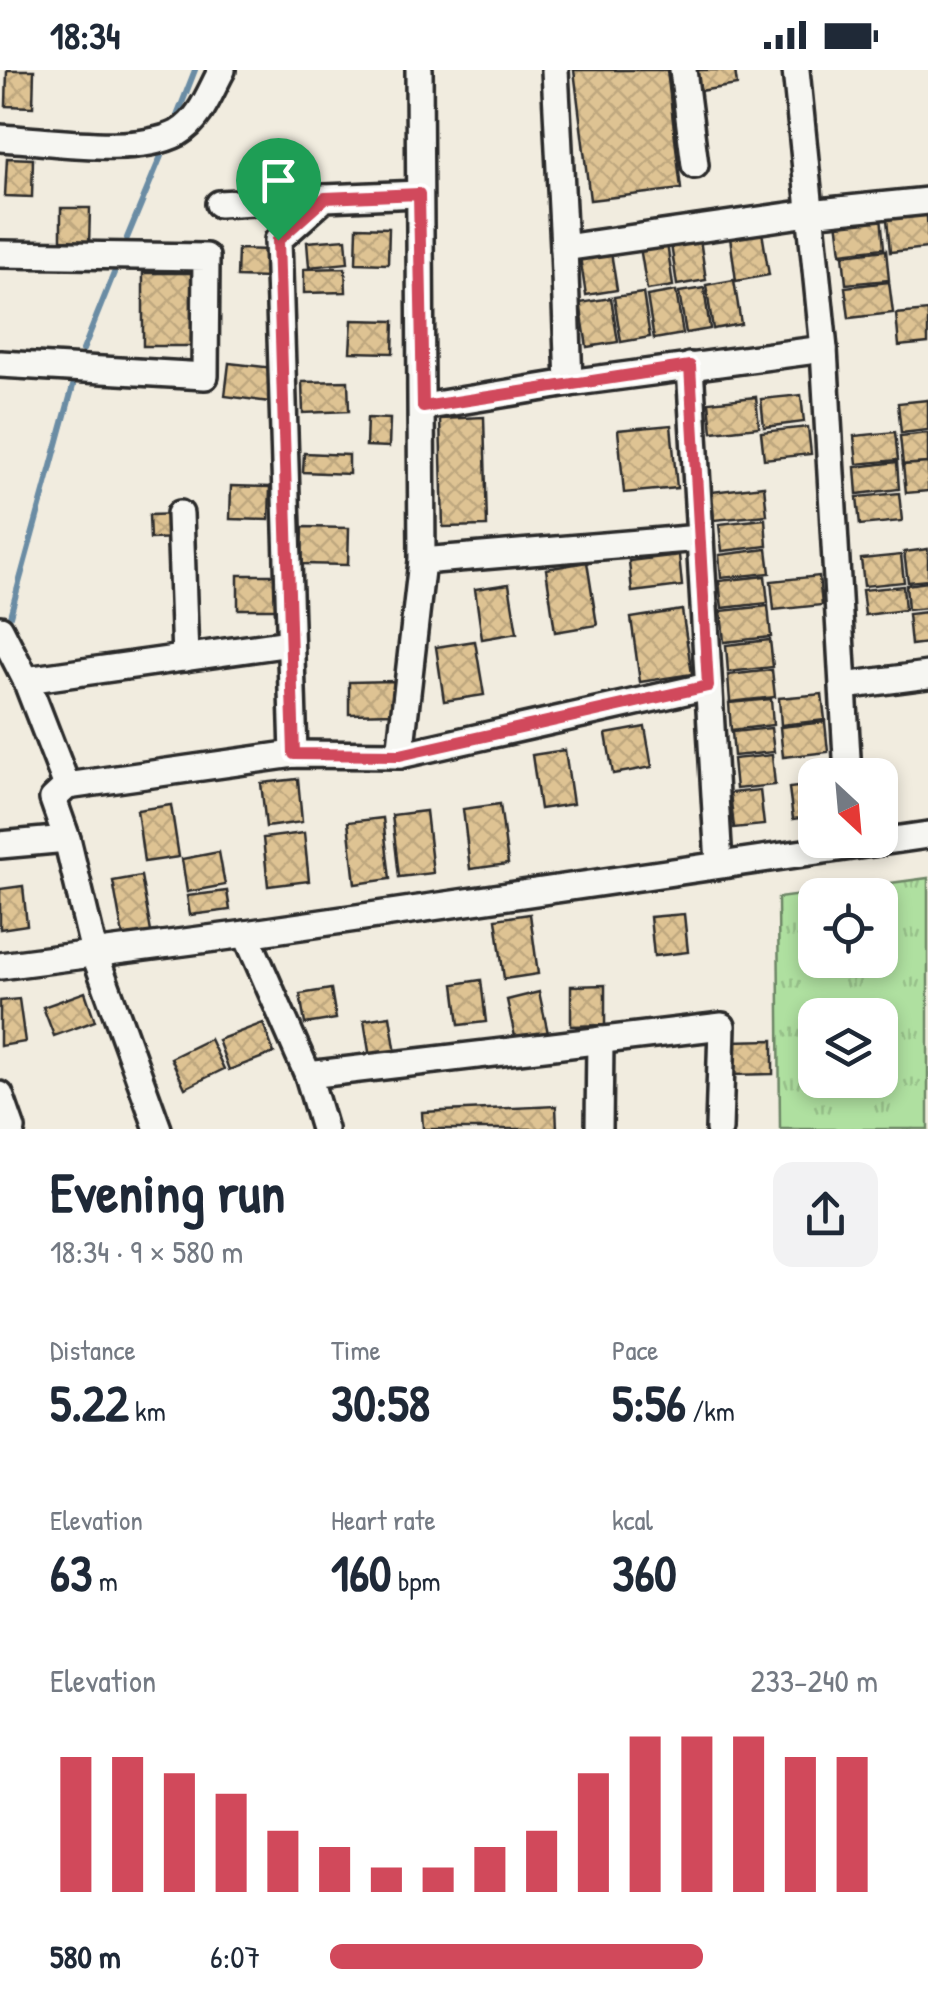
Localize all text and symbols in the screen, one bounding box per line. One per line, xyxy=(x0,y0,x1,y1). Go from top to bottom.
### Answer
text: 18:34 xyxy=(50,9,120,61)
pin xyxy=(236,138,321,241)
icon: arrive xyxy=(251,153,306,208)
north arrow xyxy=(798,758,898,858)
map controls xyxy=(798,758,898,1098)
button: locate xyxy=(798,878,898,978)
button: layers xyxy=(798,998,898,1098)
text: Evening run xyxy=(50,1155,285,1229)
button: share xyxy=(773,1162,878,1267)
text: 18:34 · 9 × 580 m xyxy=(50,1230,243,1273)
text: Distance xyxy=(50,1331,136,1369)
text: Time xyxy=(331,1331,381,1369)
text: Pace xyxy=(612,1331,658,1369)
text: 5.22 xyxy=(50,1369,129,1437)
text: 30:58 xyxy=(331,1369,430,1437)
text: 5:56 xyxy=(612,1369,686,1437)
text: km xyxy=(129,1392,166,1430)
text: /km xyxy=(686,1392,735,1430)
text: Elevation xyxy=(50,1501,143,1539)
text: Heart rate xyxy=(331,1501,436,1539)
text: kcal xyxy=(612,1501,653,1539)
text: 63 xyxy=(50,1539,92,1607)
text: 160 xyxy=(331,1539,392,1607)
text: 360 xyxy=(612,1539,677,1607)
text: m xyxy=(92,1562,118,1600)
text: bpm xyxy=(392,1562,441,1600)
text: Elevation xyxy=(50,1659,156,1702)
text: 233–240 m xyxy=(750,1659,878,1702)
text: 580 m xyxy=(50,1935,121,1978)
text: 6:07 xyxy=(210,1935,260,1978)

